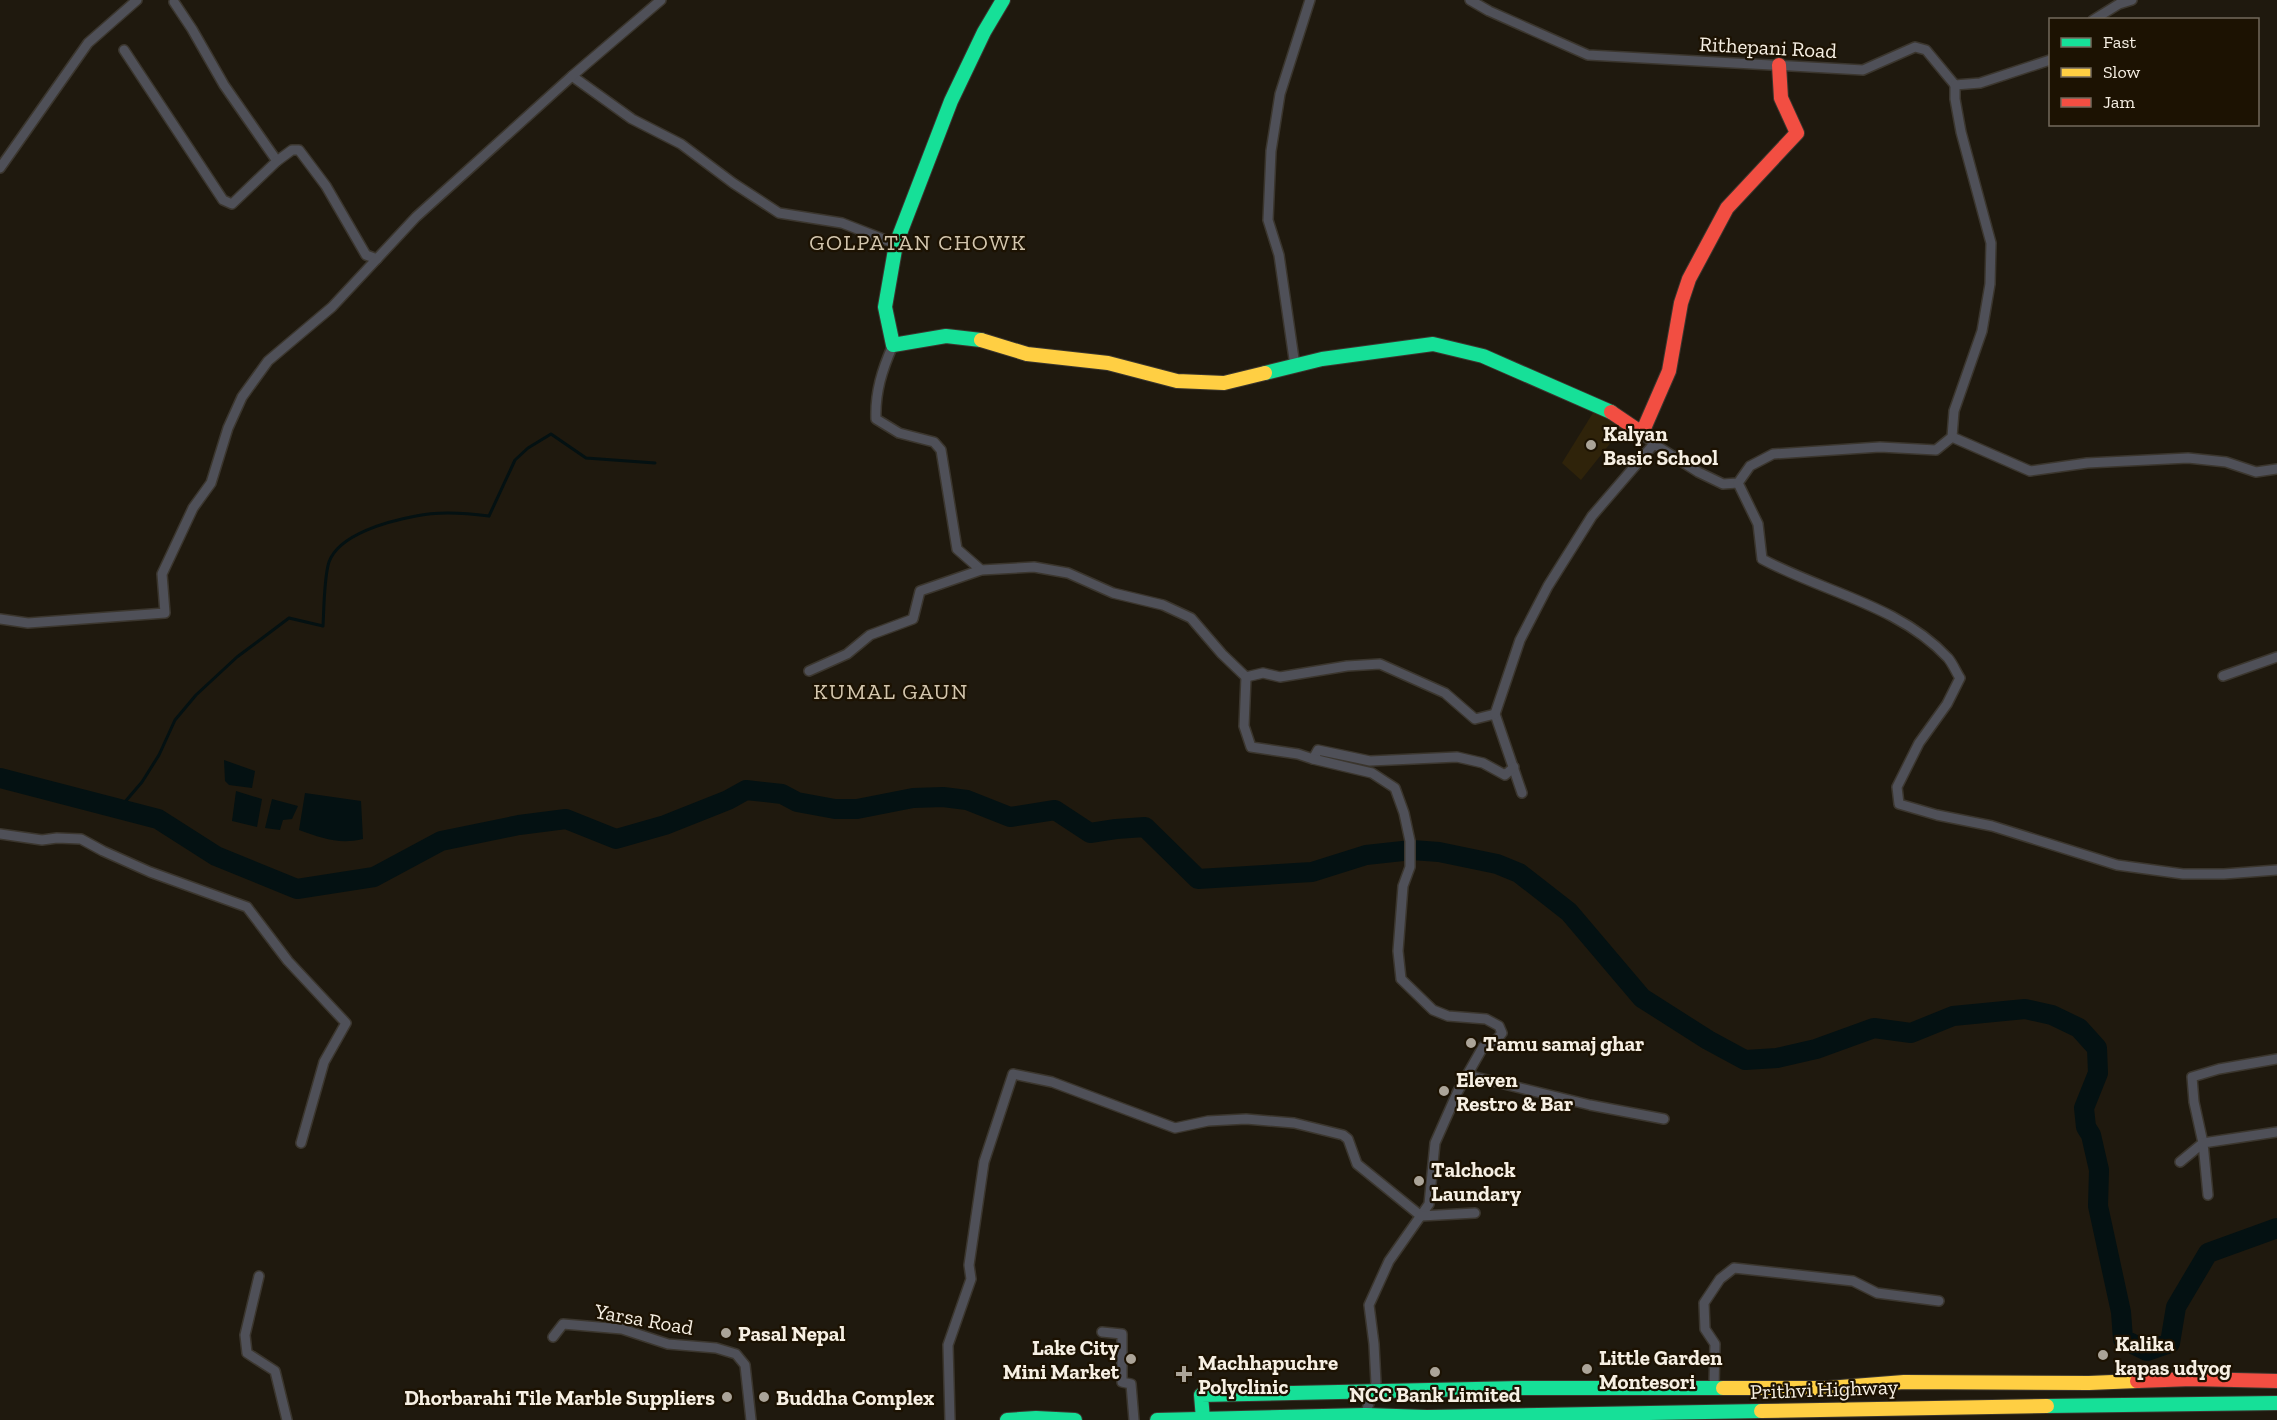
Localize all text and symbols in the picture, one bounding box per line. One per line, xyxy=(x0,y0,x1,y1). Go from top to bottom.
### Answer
legend xyxy=(2049,18,2259,126)
street label: Rithepani Road xyxy=(1699,31,1838,63)
text: Fast xyxy=(2103,31,2136,53)
text: Slow xyxy=(2103,61,2140,83)
text: Jam xyxy=(2103,91,2135,113)
district label: GOLPATAN CHOWK xyxy=(809,229,1027,256)
place label: Kalyan Basic School xyxy=(1603,421,1718,470)
marker: Kalyan Basic School xyxy=(1584,438,1598,452)
district label: KUMAL GAUN xyxy=(813,678,969,705)
place label: Tamu samaj ghar xyxy=(1483,1031,1644,1056)
marker: Tamu samaj ghar xyxy=(1464,1036,1478,1050)
place label: Eleven Restro & Bar xyxy=(1456,1067,1573,1116)
marker: Eleven Restro & Bar xyxy=(1437,1084,1451,1098)
place label: Talchock Laundary xyxy=(1431,1157,1521,1206)
marker: Talchock Laundary xyxy=(1412,1174,1426,1188)
street label: Yarsa Road xyxy=(592,1298,696,1340)
place label: Pasal Nepal xyxy=(738,1321,845,1346)
marker: Pasal Nepal xyxy=(719,1326,733,1340)
place label: Kalika kapas udyog xyxy=(2115,1331,2231,1380)
place label: Lake City Mini Market xyxy=(1003,1335,1120,1384)
place label: Little Garden Montesori xyxy=(1599,1345,1723,1394)
marker: Kalika kapas udyog xyxy=(2096,1348,2110,1362)
place label: Machhapuchre Polyclinic xyxy=(1198,1350,1338,1399)
marker: Lake City Mini Market xyxy=(1124,1352,1138,1366)
marker: Little Garden Montesori xyxy=(1580,1362,1594,1376)
marker: Machhapuchre Polyclinic xyxy=(1175,1365,1193,1383)
marker: NCC Bank Limited xyxy=(1428,1365,1442,1379)
street label: Prithvi Highway xyxy=(1749,1374,1899,1404)
place label: NCC Bank Limited xyxy=(1349,1382,1521,1407)
place label: Dhorbarahi Tile Marble Suppliers xyxy=(404,1385,715,1410)
place label: Buddha Complex xyxy=(776,1385,934,1410)
marker: Dhorbarahi Tile Marble Suppliers xyxy=(720,1390,734,1404)
marker: Buddha Complex xyxy=(757,1390,771,1404)

